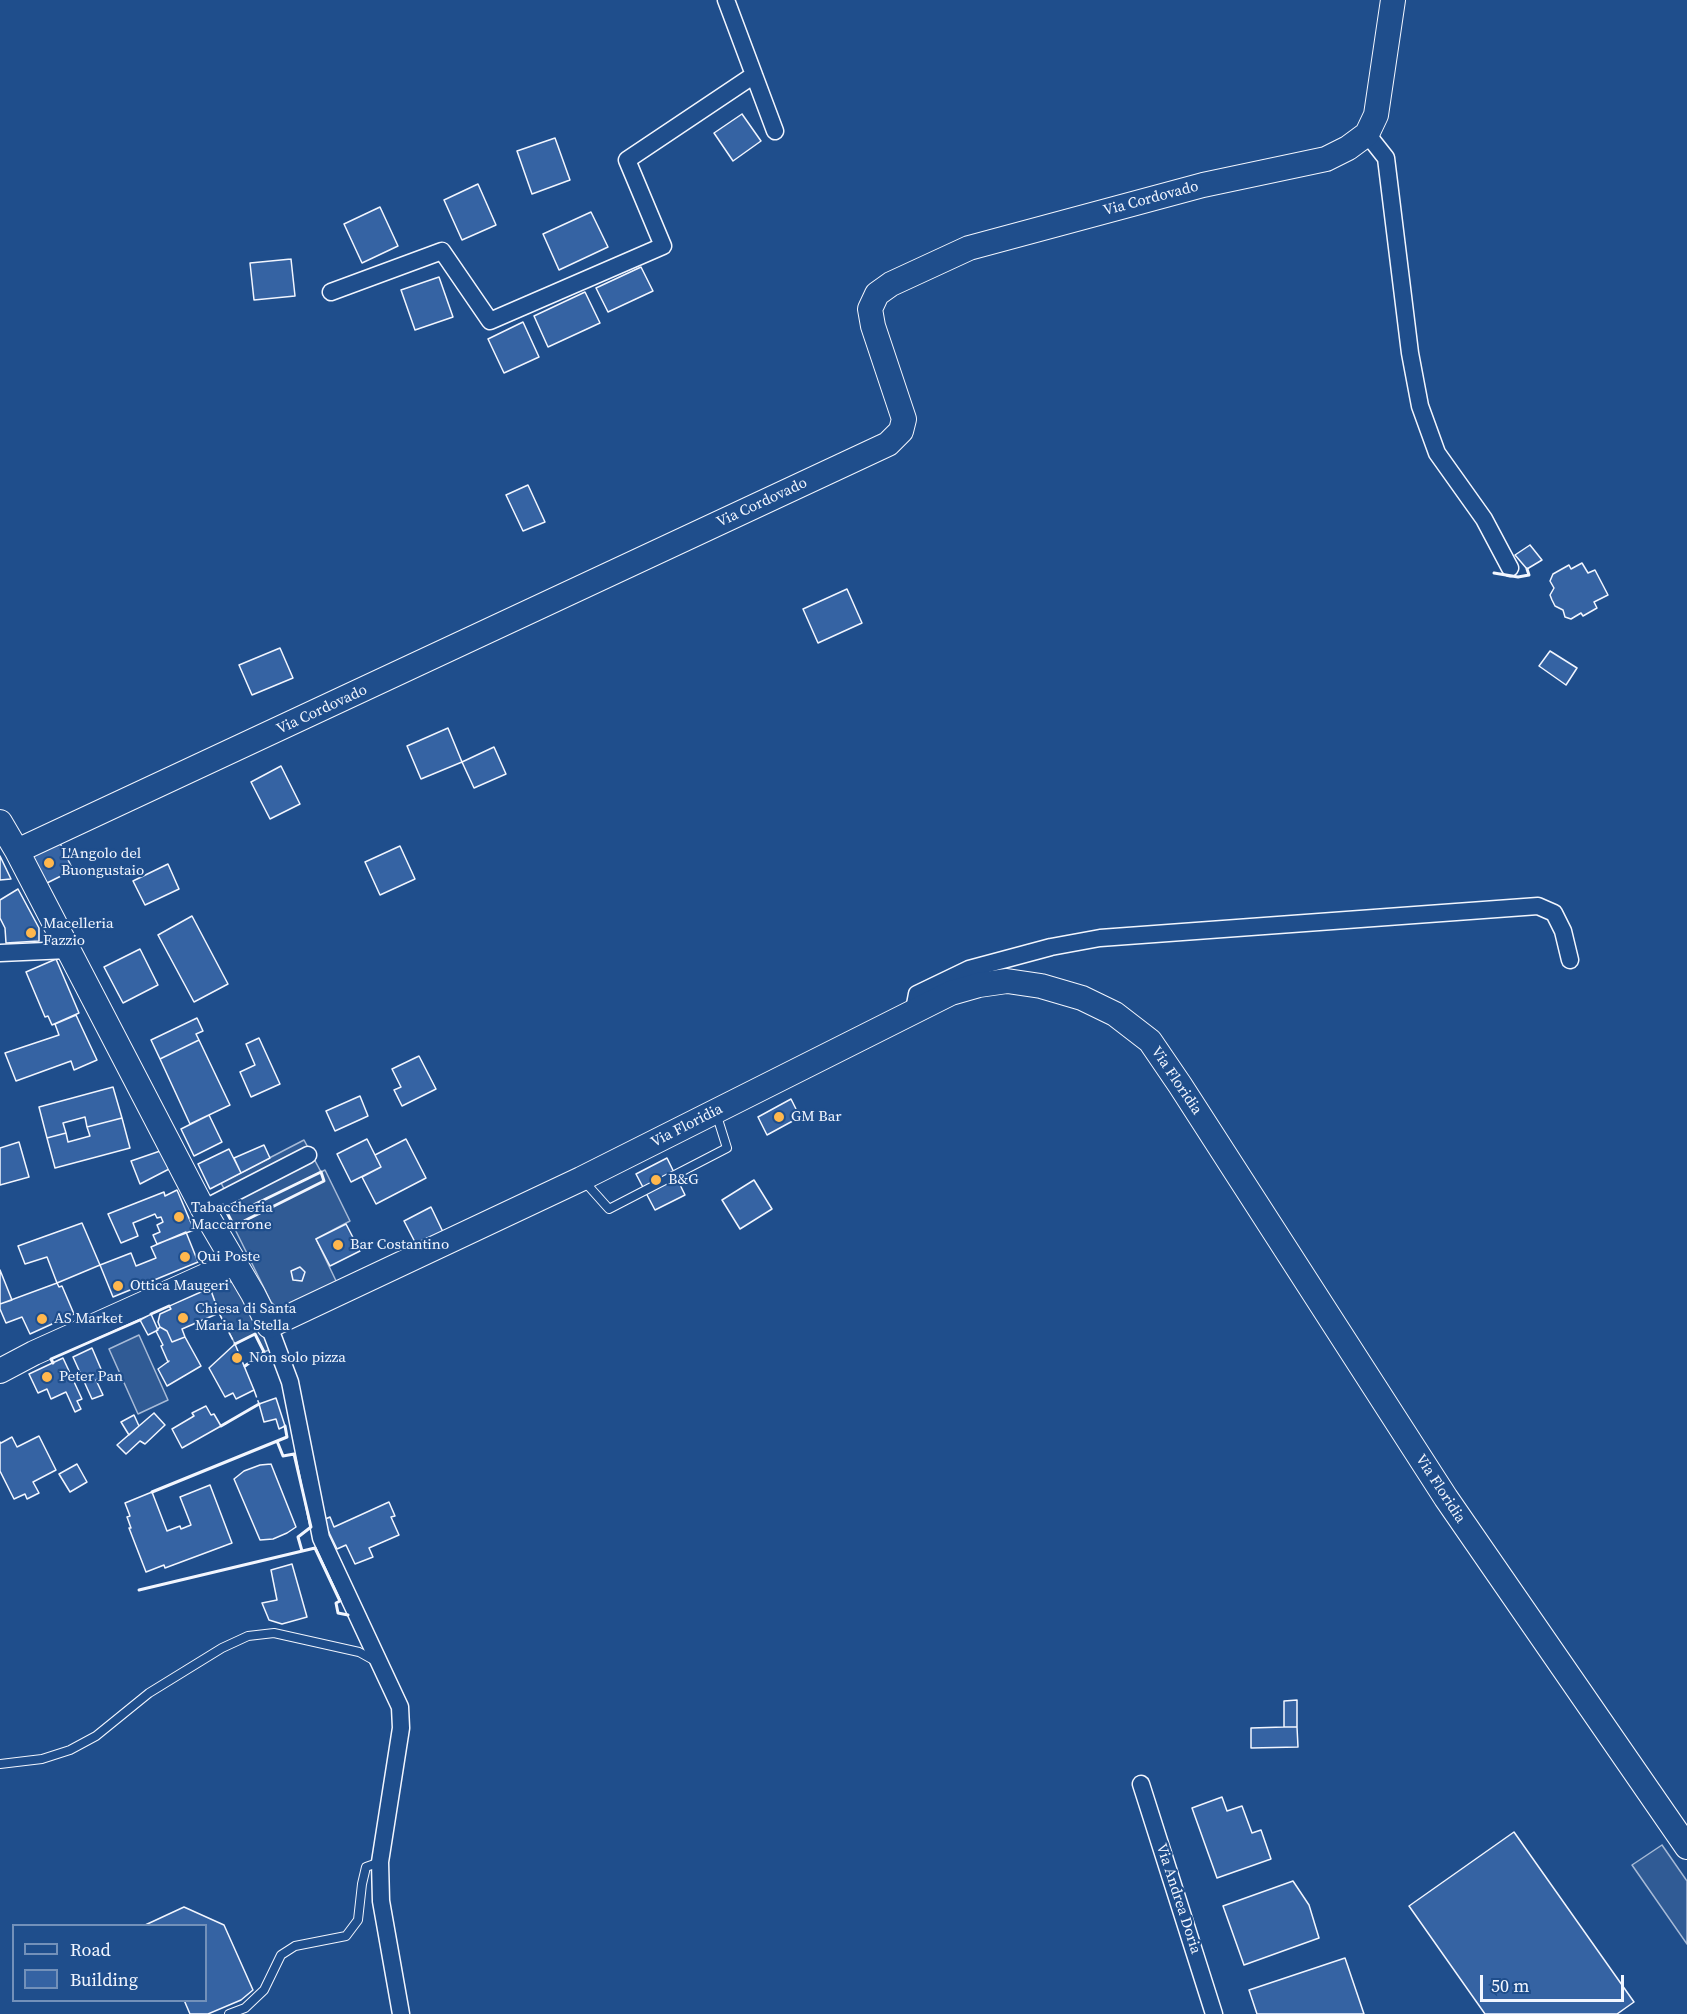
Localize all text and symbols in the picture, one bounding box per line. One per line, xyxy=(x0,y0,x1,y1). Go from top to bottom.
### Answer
street label: Via Cordovado xyxy=(1102,178,1200,220)
street label: Via Cordovado xyxy=(714,474,810,532)
street label: Via Cordovado xyxy=(274,681,370,739)
place label: L'Angolo del Buongustaio xyxy=(61,845,144,880)
marker: L'Angolo del Buongustaio xyxy=(42,856,56,870)
place label: Macelleria Fazzio xyxy=(43,915,114,950)
marker: Macelleria Fazzio xyxy=(24,926,38,940)
street label: Via Floridia xyxy=(1147,1044,1205,1118)
street label: Via Floridia xyxy=(648,1100,726,1152)
place label: GM Bar xyxy=(791,1108,842,1126)
marker: GM Bar xyxy=(772,1110,786,1124)
place label: B&G xyxy=(668,1171,698,1189)
marker: B&G xyxy=(649,1173,663,1187)
place label: Tabaccheria Maccarrone xyxy=(191,1199,273,1234)
marker: Tabaccheria Maccarrone xyxy=(172,1210,186,1224)
place label: Bar Costantino xyxy=(350,1236,449,1254)
marker: Bar Costantino xyxy=(331,1238,345,1252)
place label: Qui Poste xyxy=(197,1248,260,1266)
marker: Qui Poste xyxy=(178,1250,192,1264)
place label: Ottica Maugeri xyxy=(130,1277,229,1295)
marker: Ottica Maugeri xyxy=(111,1279,125,1293)
place label: Chiesa di Santa Maria la Stella xyxy=(195,1300,296,1335)
place label: AS Market xyxy=(54,1310,123,1328)
marker: Chiesa di Santa Maria la Stella xyxy=(176,1311,190,1325)
marker: AS Market xyxy=(35,1312,49,1326)
place label: Non solo pizza xyxy=(249,1349,346,1367)
marker: Non solo pizza xyxy=(230,1351,244,1365)
place label: Peter Pan xyxy=(59,1368,123,1386)
marker: Peter Pan xyxy=(40,1370,54,1384)
street label: Via Floridia xyxy=(1411,1451,1469,1527)
street label: Via Andrea Doria xyxy=(1152,1842,1204,1956)
legend xyxy=(12,1924,207,2002)
text: Road xyxy=(70,1937,111,1962)
scale bar xyxy=(1483,1963,1627,2001)
text: Building xyxy=(70,1967,138,1992)
text: 50 m xyxy=(1491,1973,1529,1998)

